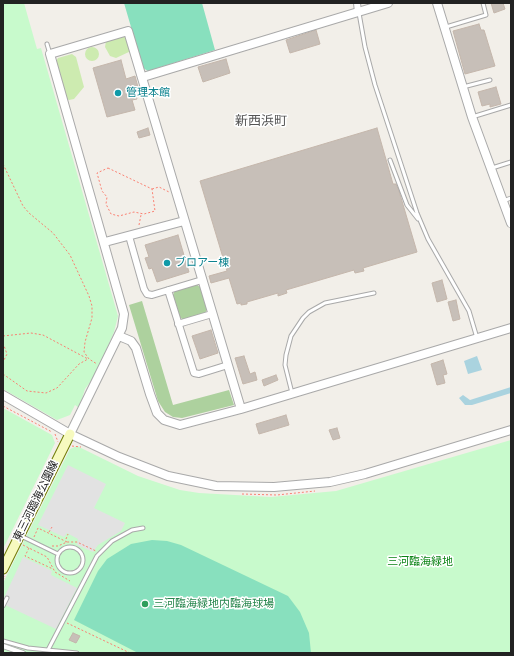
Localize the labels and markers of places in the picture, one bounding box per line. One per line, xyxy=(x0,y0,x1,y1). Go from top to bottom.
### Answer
place label: 管理本館 xyxy=(126,86,170,100)
marker: 管理本館 xyxy=(113,88,123,98)
place label: ブロアー棟 xyxy=(175,256,229,270)
marker: ブロアー棟 xyxy=(162,258,172,268)
place label: 三河臨海緑地内臨海球場 xyxy=(153,597,274,611)
marker: 三河臨海緑地内臨海球場 xyxy=(140,599,150,609)

